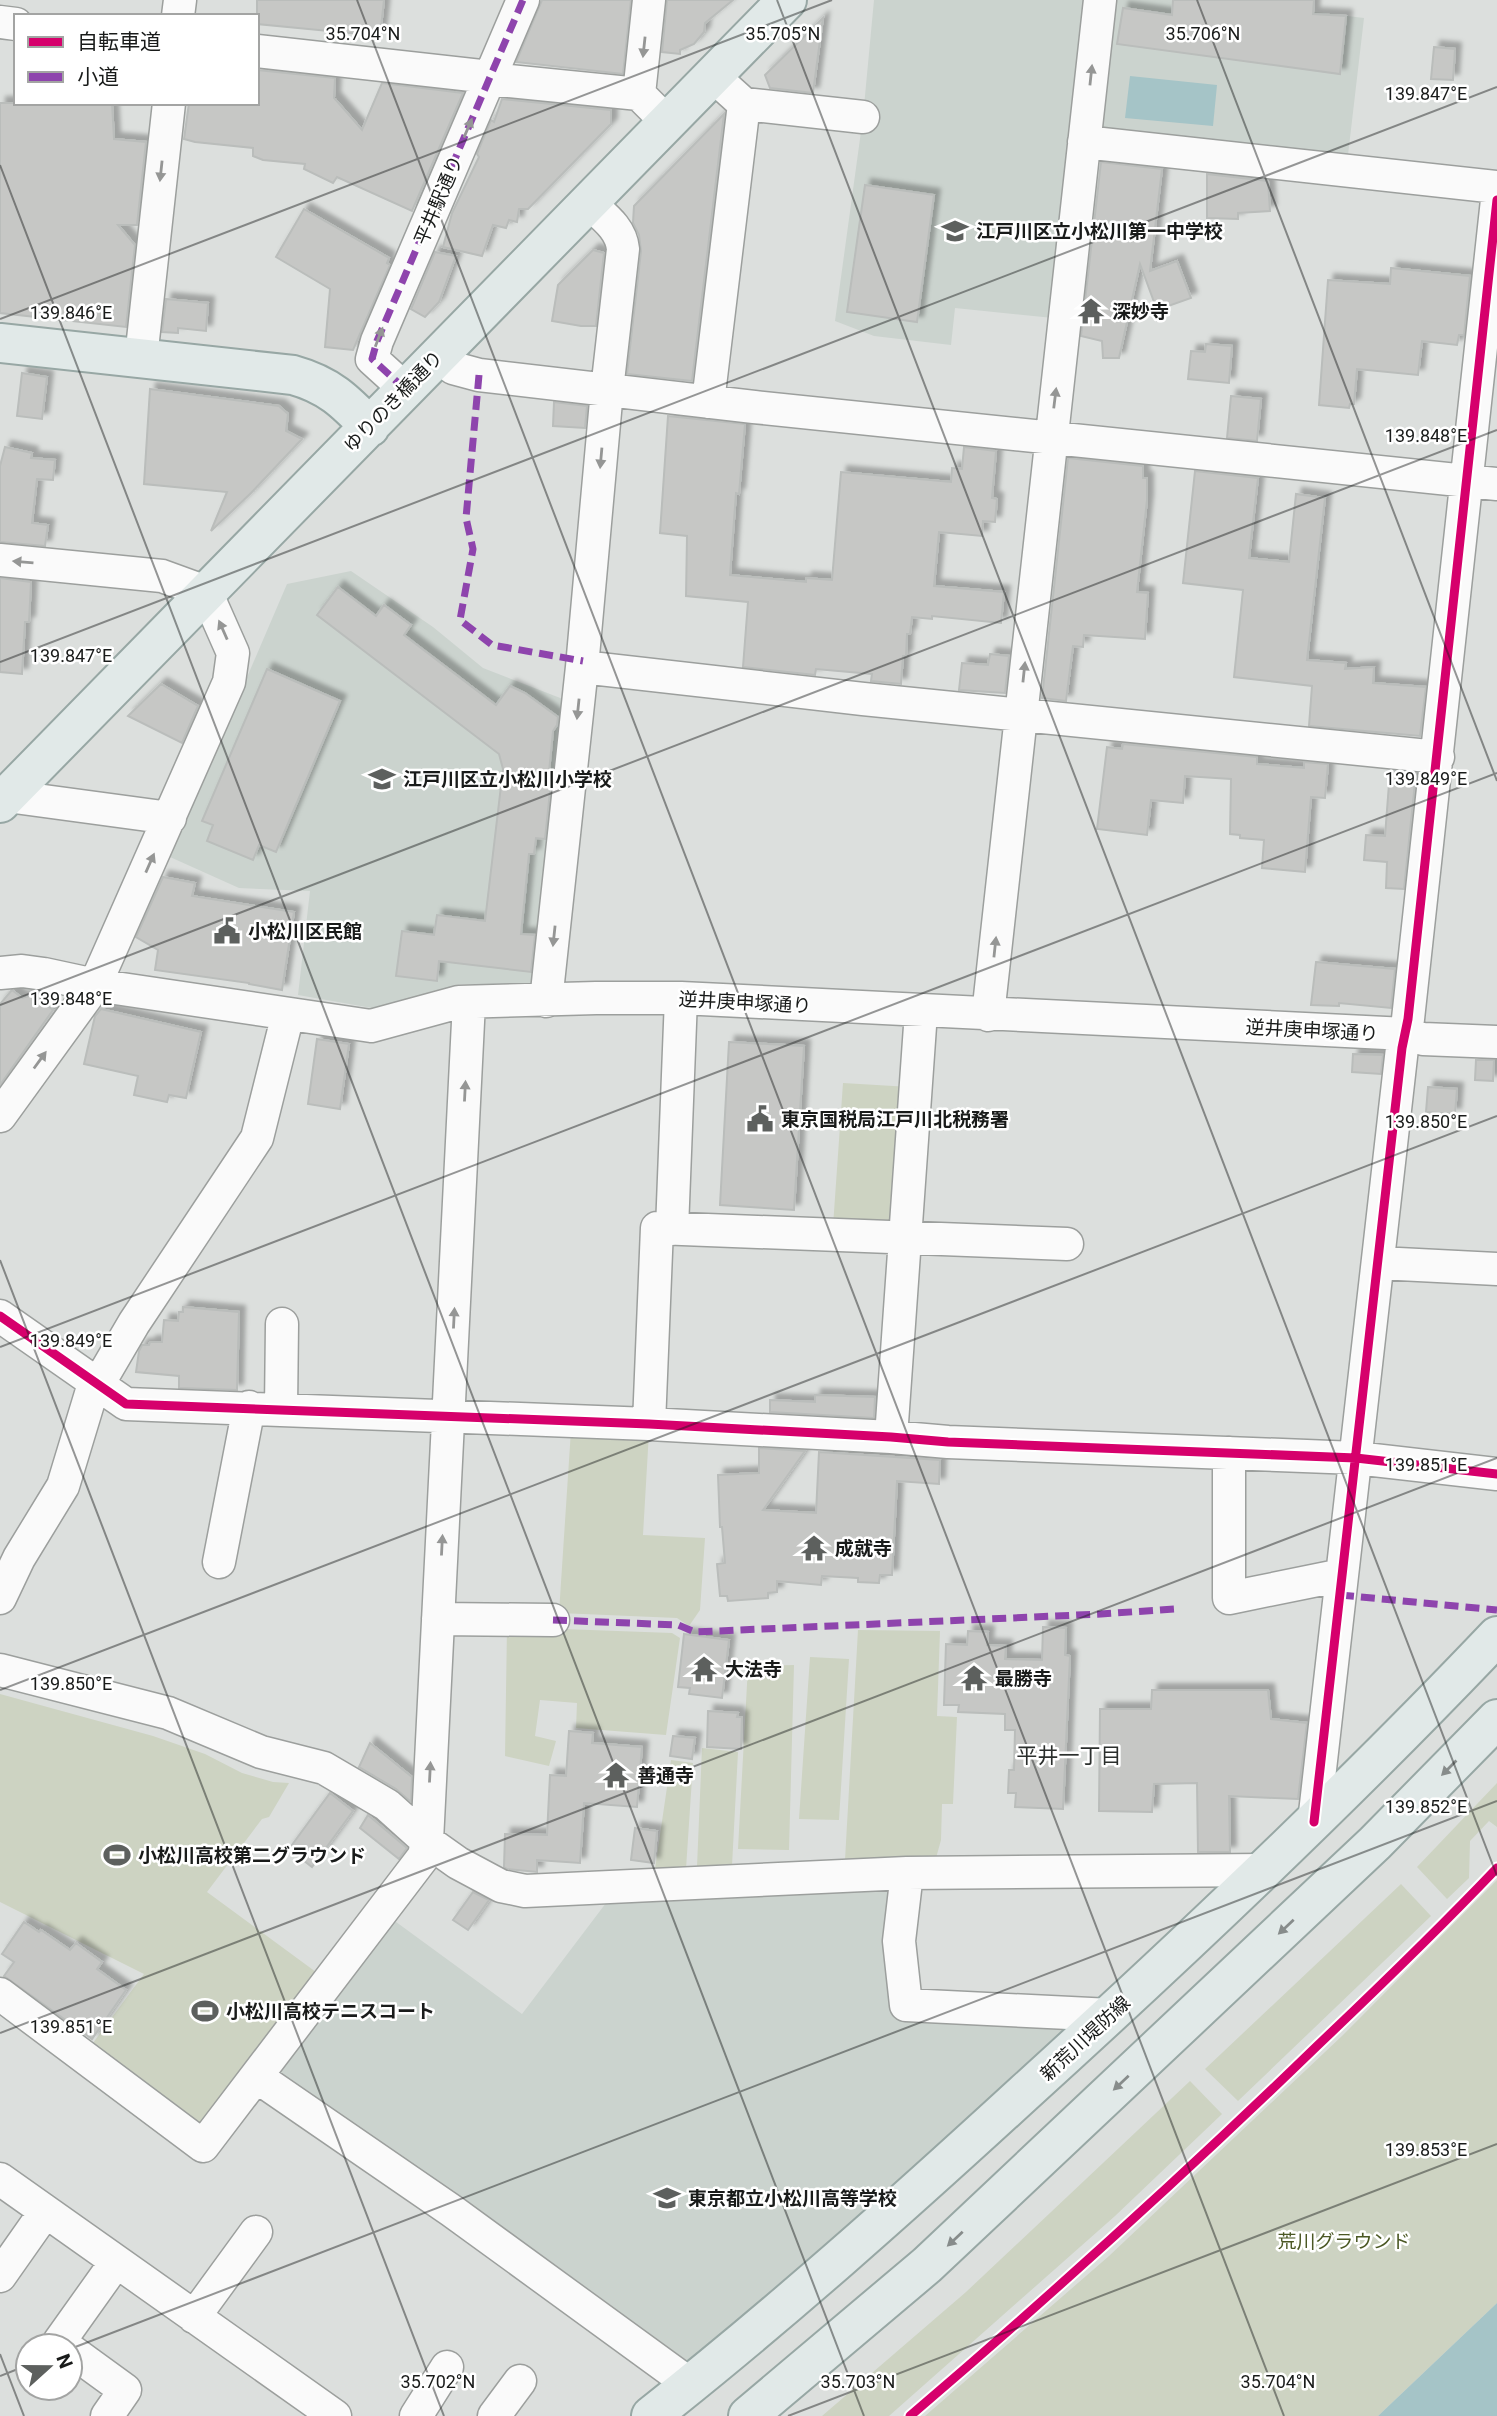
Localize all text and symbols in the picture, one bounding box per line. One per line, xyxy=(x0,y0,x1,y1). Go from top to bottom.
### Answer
legend xyxy=(14,14,259,105)
text: 35.704°N xyxy=(326,23,400,44)
text: 35.705°N xyxy=(746,23,820,44)
text: 35.706°N xyxy=(1166,23,1240,44)
text: 自転車道 xyxy=(77,30,161,54)
one-way arrow xyxy=(638,36,649,58)
one-way arrow xyxy=(1086,63,1097,85)
text: 小道 xyxy=(77,65,119,89)
text: 139.847°E xyxy=(1385,83,1467,104)
one-way arrow xyxy=(463,117,474,138)
street label: 平井駅通り xyxy=(409,152,468,248)
one-way arrow xyxy=(156,160,167,182)
school or university icon: 江戸川区立小松川第一中学校 xyxy=(940,216,970,246)
place label: 江戸川区立小松川第一中学校 xyxy=(976,220,1223,243)
temple icon: 深妙寺 xyxy=(1076,296,1106,326)
place label: 深妙寺 xyxy=(1112,300,1169,323)
text: 139.846°E xyxy=(30,302,112,323)
one-way arrow xyxy=(374,326,385,347)
street label: ゆりのき橋通り xyxy=(339,346,448,457)
one-way arrow xyxy=(1049,386,1060,408)
text: 139.848°E xyxy=(1385,425,1467,446)
one-way arrow xyxy=(595,448,606,470)
one-way arrow xyxy=(12,557,34,568)
one-way arrow xyxy=(217,620,229,640)
text: 139.847°E xyxy=(30,645,112,666)
one-way arrow xyxy=(1019,661,1030,683)
one-way arrow xyxy=(572,698,583,720)
school or university icon: 江戸川区立小松川小学校 xyxy=(367,764,397,794)
place label: 江戸川区立小松川小学校 xyxy=(403,768,612,791)
text: 139.849°E xyxy=(1385,768,1467,789)
one-way arrow xyxy=(145,852,156,873)
public building icon: 小松川区民館 xyxy=(212,916,242,946)
place label: 小松川区民館 xyxy=(248,920,362,943)
one-way arrow xyxy=(548,925,559,947)
one-way arrow xyxy=(990,936,1001,958)
text: 139.848°E xyxy=(30,988,112,1009)
street label: 逆井庚申塚通り xyxy=(678,988,812,1017)
street label: 逆井庚申塚通り xyxy=(1245,1016,1379,1045)
one-way arrow xyxy=(33,1051,47,1069)
one-way arrow xyxy=(459,1079,470,1101)
public building icon: 東京国税局江戸川北税務署 xyxy=(745,1104,775,1134)
place label: 東京国税局江戸川北税務署 xyxy=(781,1108,1009,1131)
text: 139.850°E xyxy=(1385,1111,1467,1132)
one-way arrow xyxy=(448,1307,459,1329)
text: 139.849°E xyxy=(30,1330,112,1351)
text: 139.851°E xyxy=(1385,1454,1467,1475)
temple icon: 成就寺 xyxy=(799,1533,829,1563)
one-way arrow xyxy=(437,1534,448,1556)
place label: 成就寺 xyxy=(835,1537,892,1560)
temple icon: 大法寺 xyxy=(689,1654,719,1684)
place label: 大法寺 xyxy=(725,1658,782,1681)
temple icon: 最勝寺 xyxy=(959,1663,989,1693)
place label: 最勝寺 xyxy=(995,1667,1052,1690)
text: 139.850°E xyxy=(30,1673,112,1694)
district label: 平井一丁目 xyxy=(1017,1744,1122,1768)
one-way arrow xyxy=(1441,1759,1458,1775)
temple icon: 善通寺 xyxy=(601,1760,631,1790)
one-way arrow xyxy=(425,1761,436,1783)
place label: 善通寺 xyxy=(637,1764,694,1787)
text: 139.852°E xyxy=(1385,1796,1467,1817)
sports icon: 小松川高校第二グラウンド xyxy=(102,1840,132,1870)
place label: 小松川高校第二グラウンド xyxy=(138,1844,366,1867)
one-way arrow xyxy=(1278,1918,1295,1934)
street label: 新荒川堤防線 xyxy=(1036,1991,1135,2086)
sports icon: 小松川高校テニスコート xyxy=(190,1996,220,2026)
place label: 小松川高校テニスコート xyxy=(226,2000,435,2023)
text: 139.851°E xyxy=(30,2016,112,2037)
one-way arrow xyxy=(1113,2074,1130,2090)
text: 139.853°E xyxy=(1385,2139,1467,2160)
school or university icon: 東京都立小松川高等学校 xyxy=(652,2183,682,2213)
place label: 東京都立小松川高等学校 xyxy=(688,2187,897,2210)
one-way arrow xyxy=(947,2230,964,2246)
park label: 荒川グラウンド xyxy=(1277,2230,1411,2253)
north arrow xyxy=(14,2332,84,2402)
text: N xyxy=(51,2351,78,2371)
text: 35.702°N xyxy=(401,2371,475,2392)
text: 35.703°N xyxy=(821,2371,895,2392)
text: 35.704°N xyxy=(1241,2371,1315,2392)

